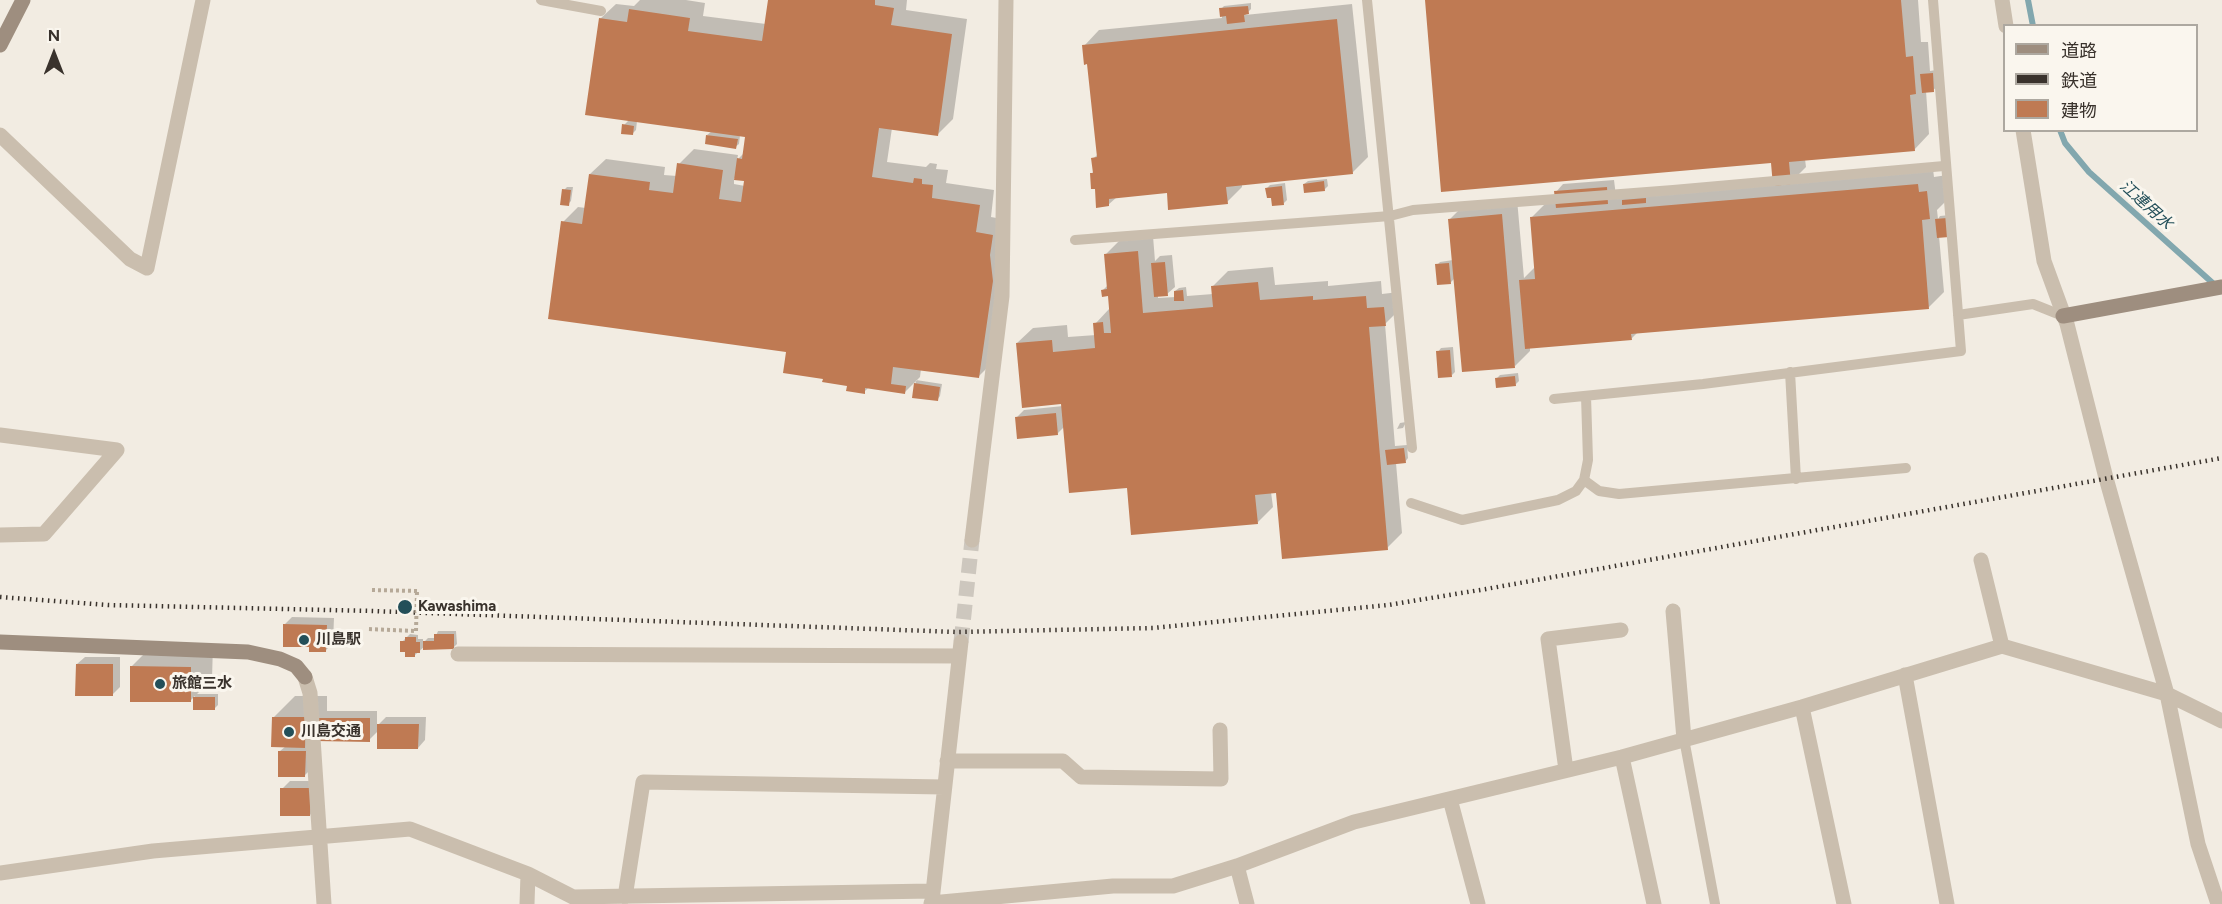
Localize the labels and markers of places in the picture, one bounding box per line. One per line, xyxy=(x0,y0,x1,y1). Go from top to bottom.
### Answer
marker: Kawashima xyxy=(396,598,414,616)
place label: Kawashima xyxy=(418,598,496,616)
place label: 川島駅 xyxy=(316,631,361,649)
marker: 川島駅 xyxy=(297,633,311,647)
place label: 旅館三水 xyxy=(172,675,232,693)
marker: 旅館三水 xyxy=(153,677,167,691)
place label: 川島交通 xyxy=(301,723,361,741)
marker: 川島交通 xyxy=(282,725,296,739)

